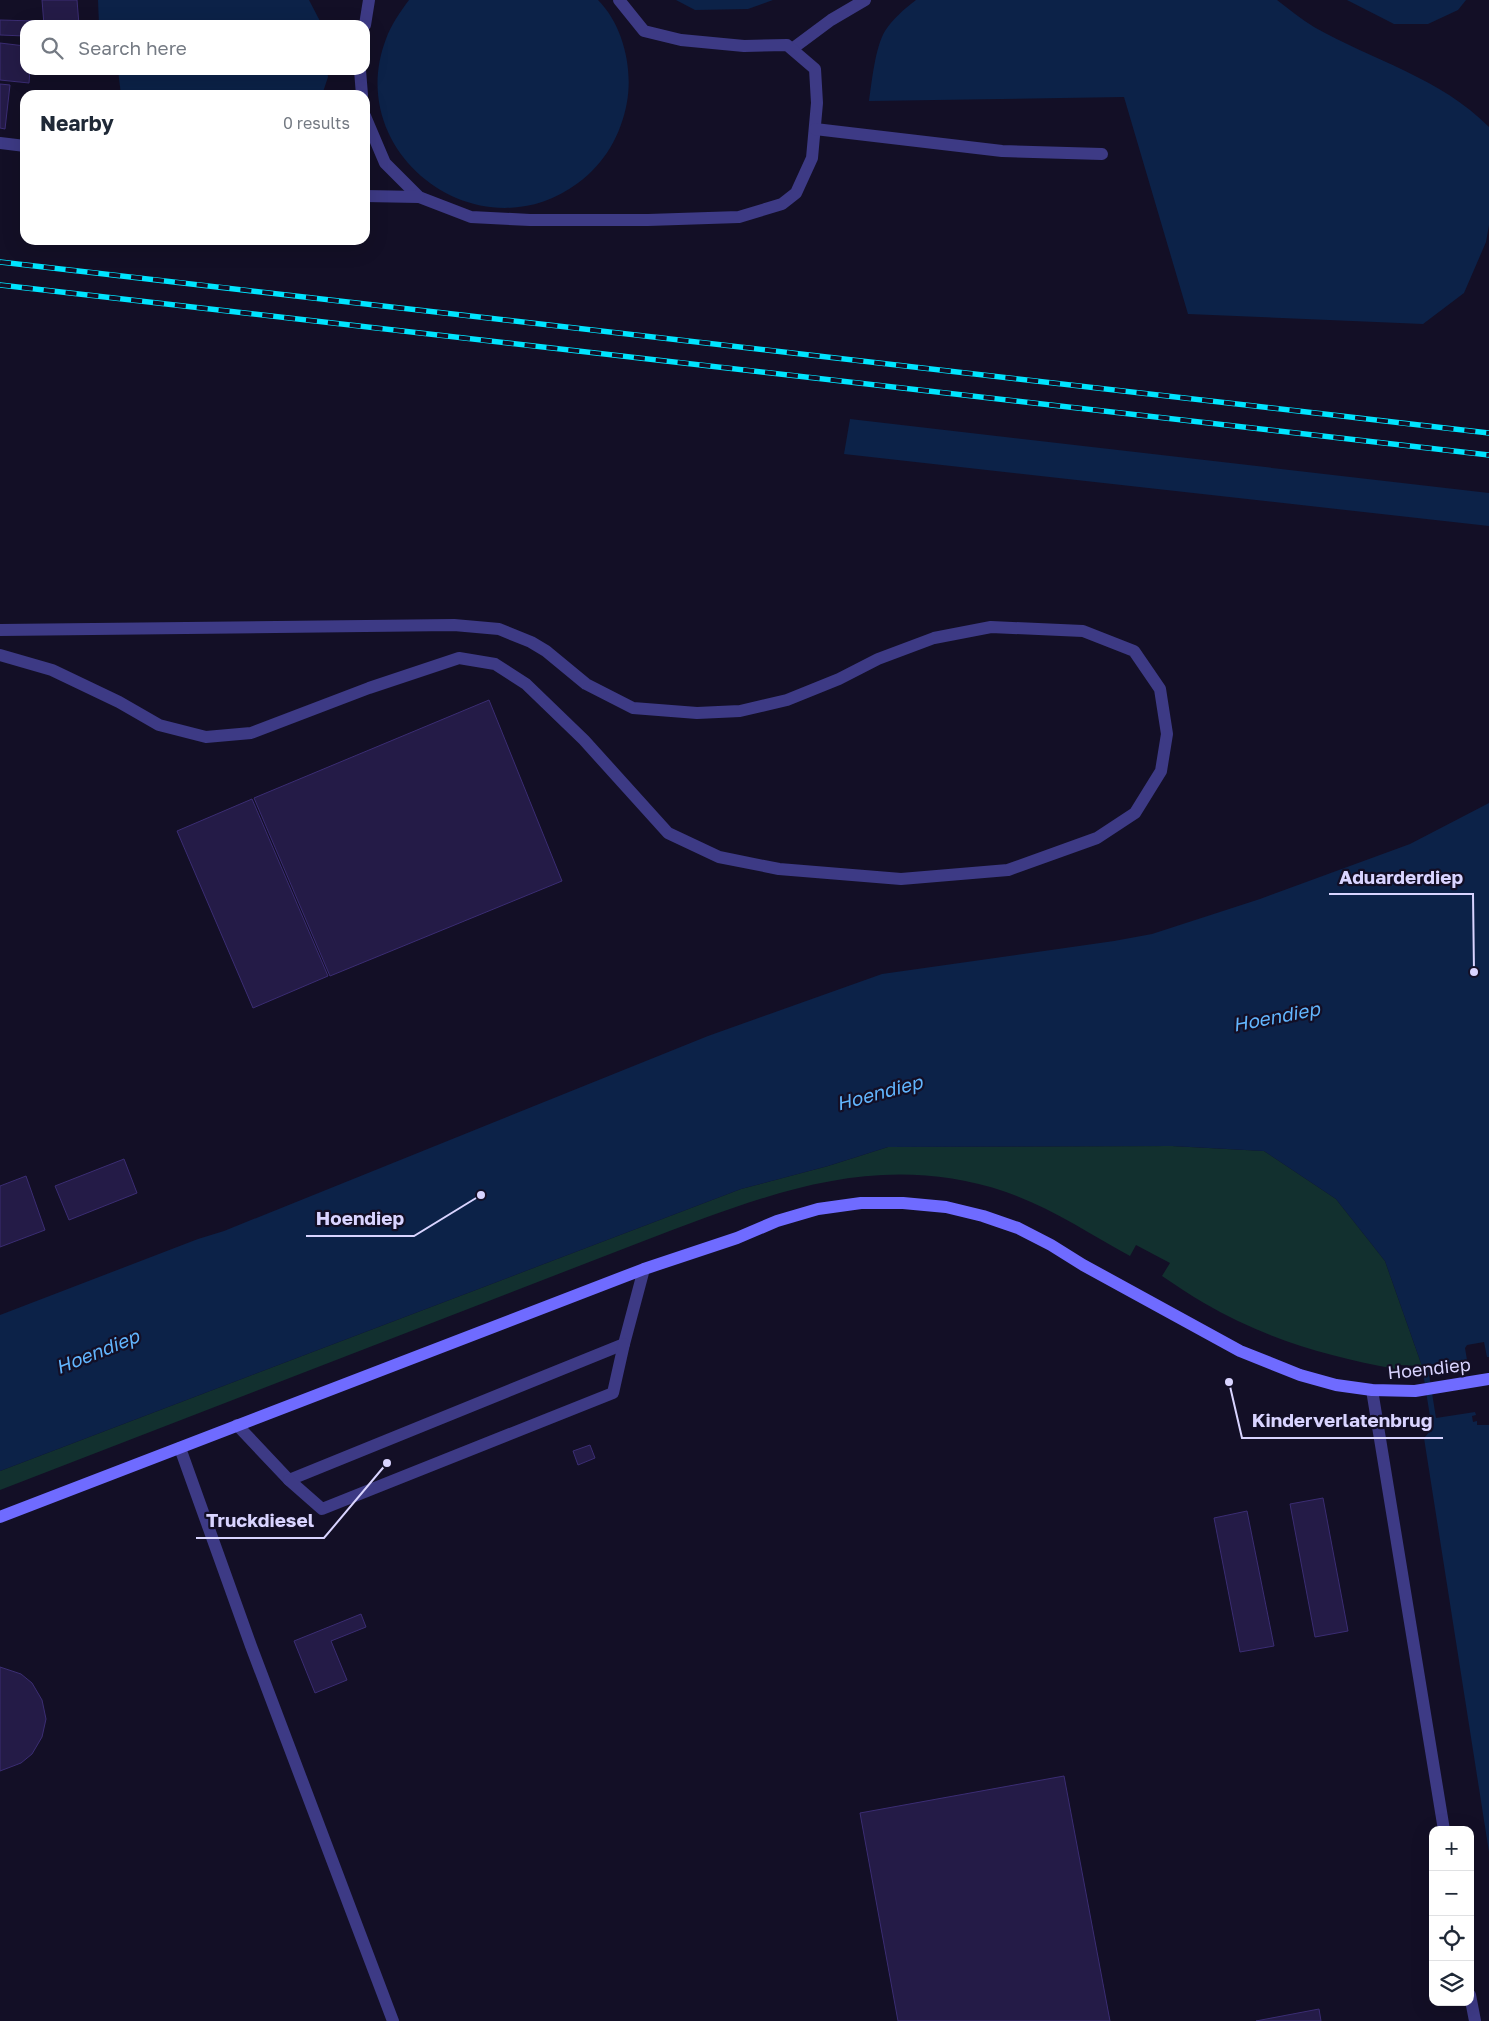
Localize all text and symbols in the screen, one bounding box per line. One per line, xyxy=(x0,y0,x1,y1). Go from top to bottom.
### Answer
search box xyxy=(20,20,370,75)
icon: search xyxy=(38,34,66,62)
text: Search here xyxy=(78,36,187,59)
text: Nearby xyxy=(40,110,114,136)
text: 0 results xyxy=(283,113,350,133)
callout: Aduarderdiep xyxy=(1329,860,1473,894)
text: Aduarderdiep xyxy=(1339,865,1463,888)
water label: Hoendiep xyxy=(1231,996,1323,1036)
water label: Hoendiep xyxy=(834,1069,926,1115)
callout: Hoendiep xyxy=(306,1202,414,1236)
text: Hoendiep xyxy=(316,1206,404,1229)
water label: Hoendiep xyxy=(52,1323,143,1378)
street label: Hoendiep xyxy=(1386,1353,1472,1383)
callout: Kinderverlatenbrug xyxy=(1242,1404,1443,1438)
text: Kinderverlatenbrug xyxy=(1252,1408,1432,1431)
callout: Truckdiesel xyxy=(196,1504,324,1538)
text: Truckdiesel xyxy=(206,1508,314,1531)
map controls xyxy=(1429,1826,1474,2006)
button: + xyxy=(1429,1826,1474,1871)
button: − xyxy=(1429,1871,1474,1916)
button: locate xyxy=(1429,1916,1474,1961)
button: layers xyxy=(1429,1961,1474,2006)

